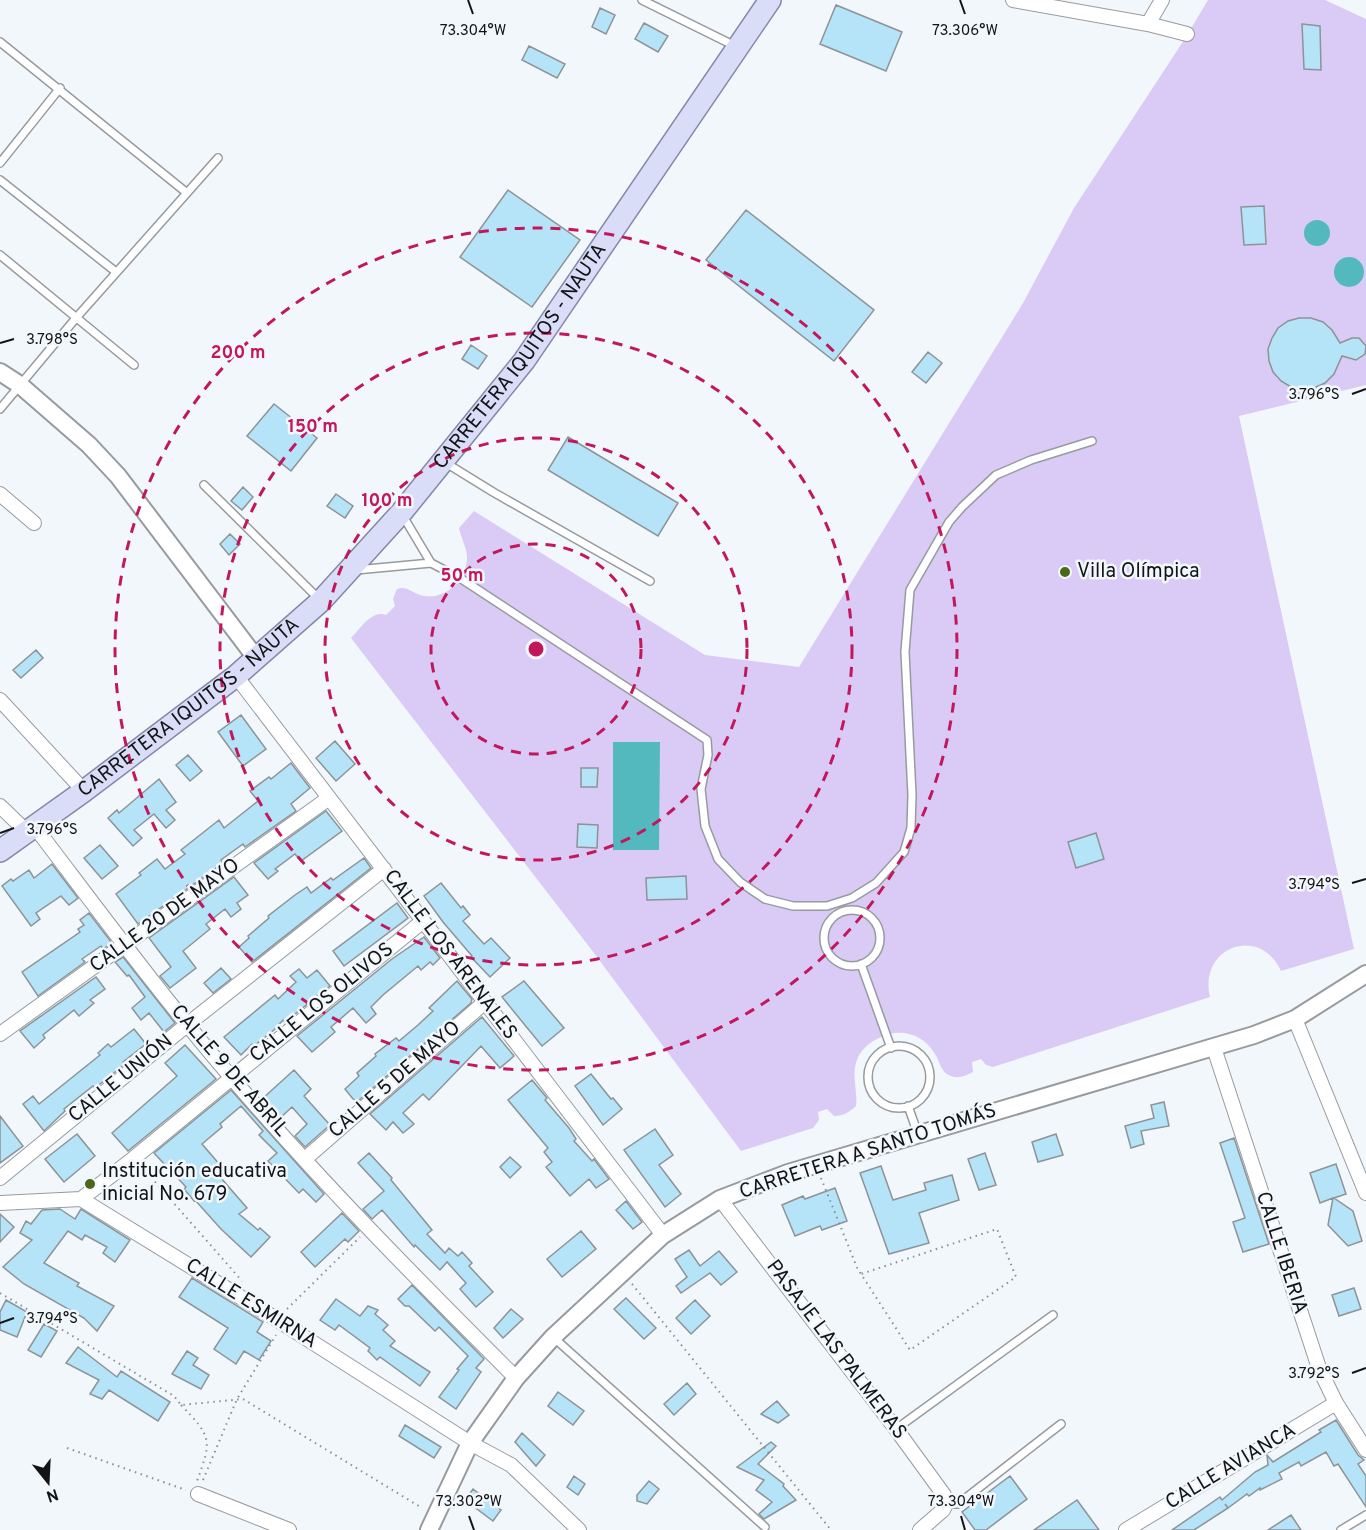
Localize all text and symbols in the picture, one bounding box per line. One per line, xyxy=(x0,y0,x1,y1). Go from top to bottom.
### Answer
text: 73.304°W xyxy=(440,22,506,41)
text: 73.306°W xyxy=(932,22,998,41)
street label: CARRETERA IQUITOS - NAUTA xyxy=(428,239,613,475)
text: 3.798°S xyxy=(26,331,78,350)
text: 200 m xyxy=(210,342,266,365)
text: 3.796°S xyxy=(1288,386,1340,405)
text: 150 m xyxy=(288,416,338,439)
text: 100 m xyxy=(361,490,413,513)
place label: Villa Olímpica xyxy=(1077,559,1200,585)
text: 50 m xyxy=(440,565,484,588)
marker: Villa Olímpica xyxy=(1058,565,1072,579)
street label: CARRETERA IQUITOS - NAUTA xyxy=(73,613,305,804)
centre of rings xyxy=(526,639,546,659)
text: 3.796°S xyxy=(26,821,78,840)
street label: CALLE 20 DE MAYO xyxy=(85,853,245,979)
street label: CALLE LOS ARENALES xyxy=(377,865,523,1045)
text: 3.794°S xyxy=(1288,876,1340,895)
street label: CALLE LOS OLIVOS xyxy=(245,937,399,1069)
street label: CALLE 9 DE ABRIL xyxy=(164,999,294,1143)
street label: CALLE 5 DE MAYO xyxy=(324,1016,466,1144)
street label: CALLE UNIÓN xyxy=(62,1027,179,1129)
street label: CARRETERA A SANTO TOMÁS xyxy=(736,1096,1000,1206)
place label: Institución educativa inicial No. 679 xyxy=(102,1159,287,1208)
marker: Institución educativa inicial No. 679 xyxy=(83,1177,97,1191)
street label: CALLE IBERIA xyxy=(1249,1188,1313,1318)
street label: CALLE ESMIRNA xyxy=(180,1253,322,1355)
street label: PASAJE LAS PALMERAS xyxy=(760,1255,912,1445)
text: 3.794°S xyxy=(26,1310,78,1329)
text: 3.792°S xyxy=(1288,1365,1340,1384)
street label: CALLE AVIANCA xyxy=(1161,1418,1301,1516)
north arrow xyxy=(18,1452,78,1512)
text: N xyxy=(43,1483,61,1506)
text: 73.302°W xyxy=(436,1493,502,1512)
text: 73.304°W xyxy=(928,1493,994,1512)

